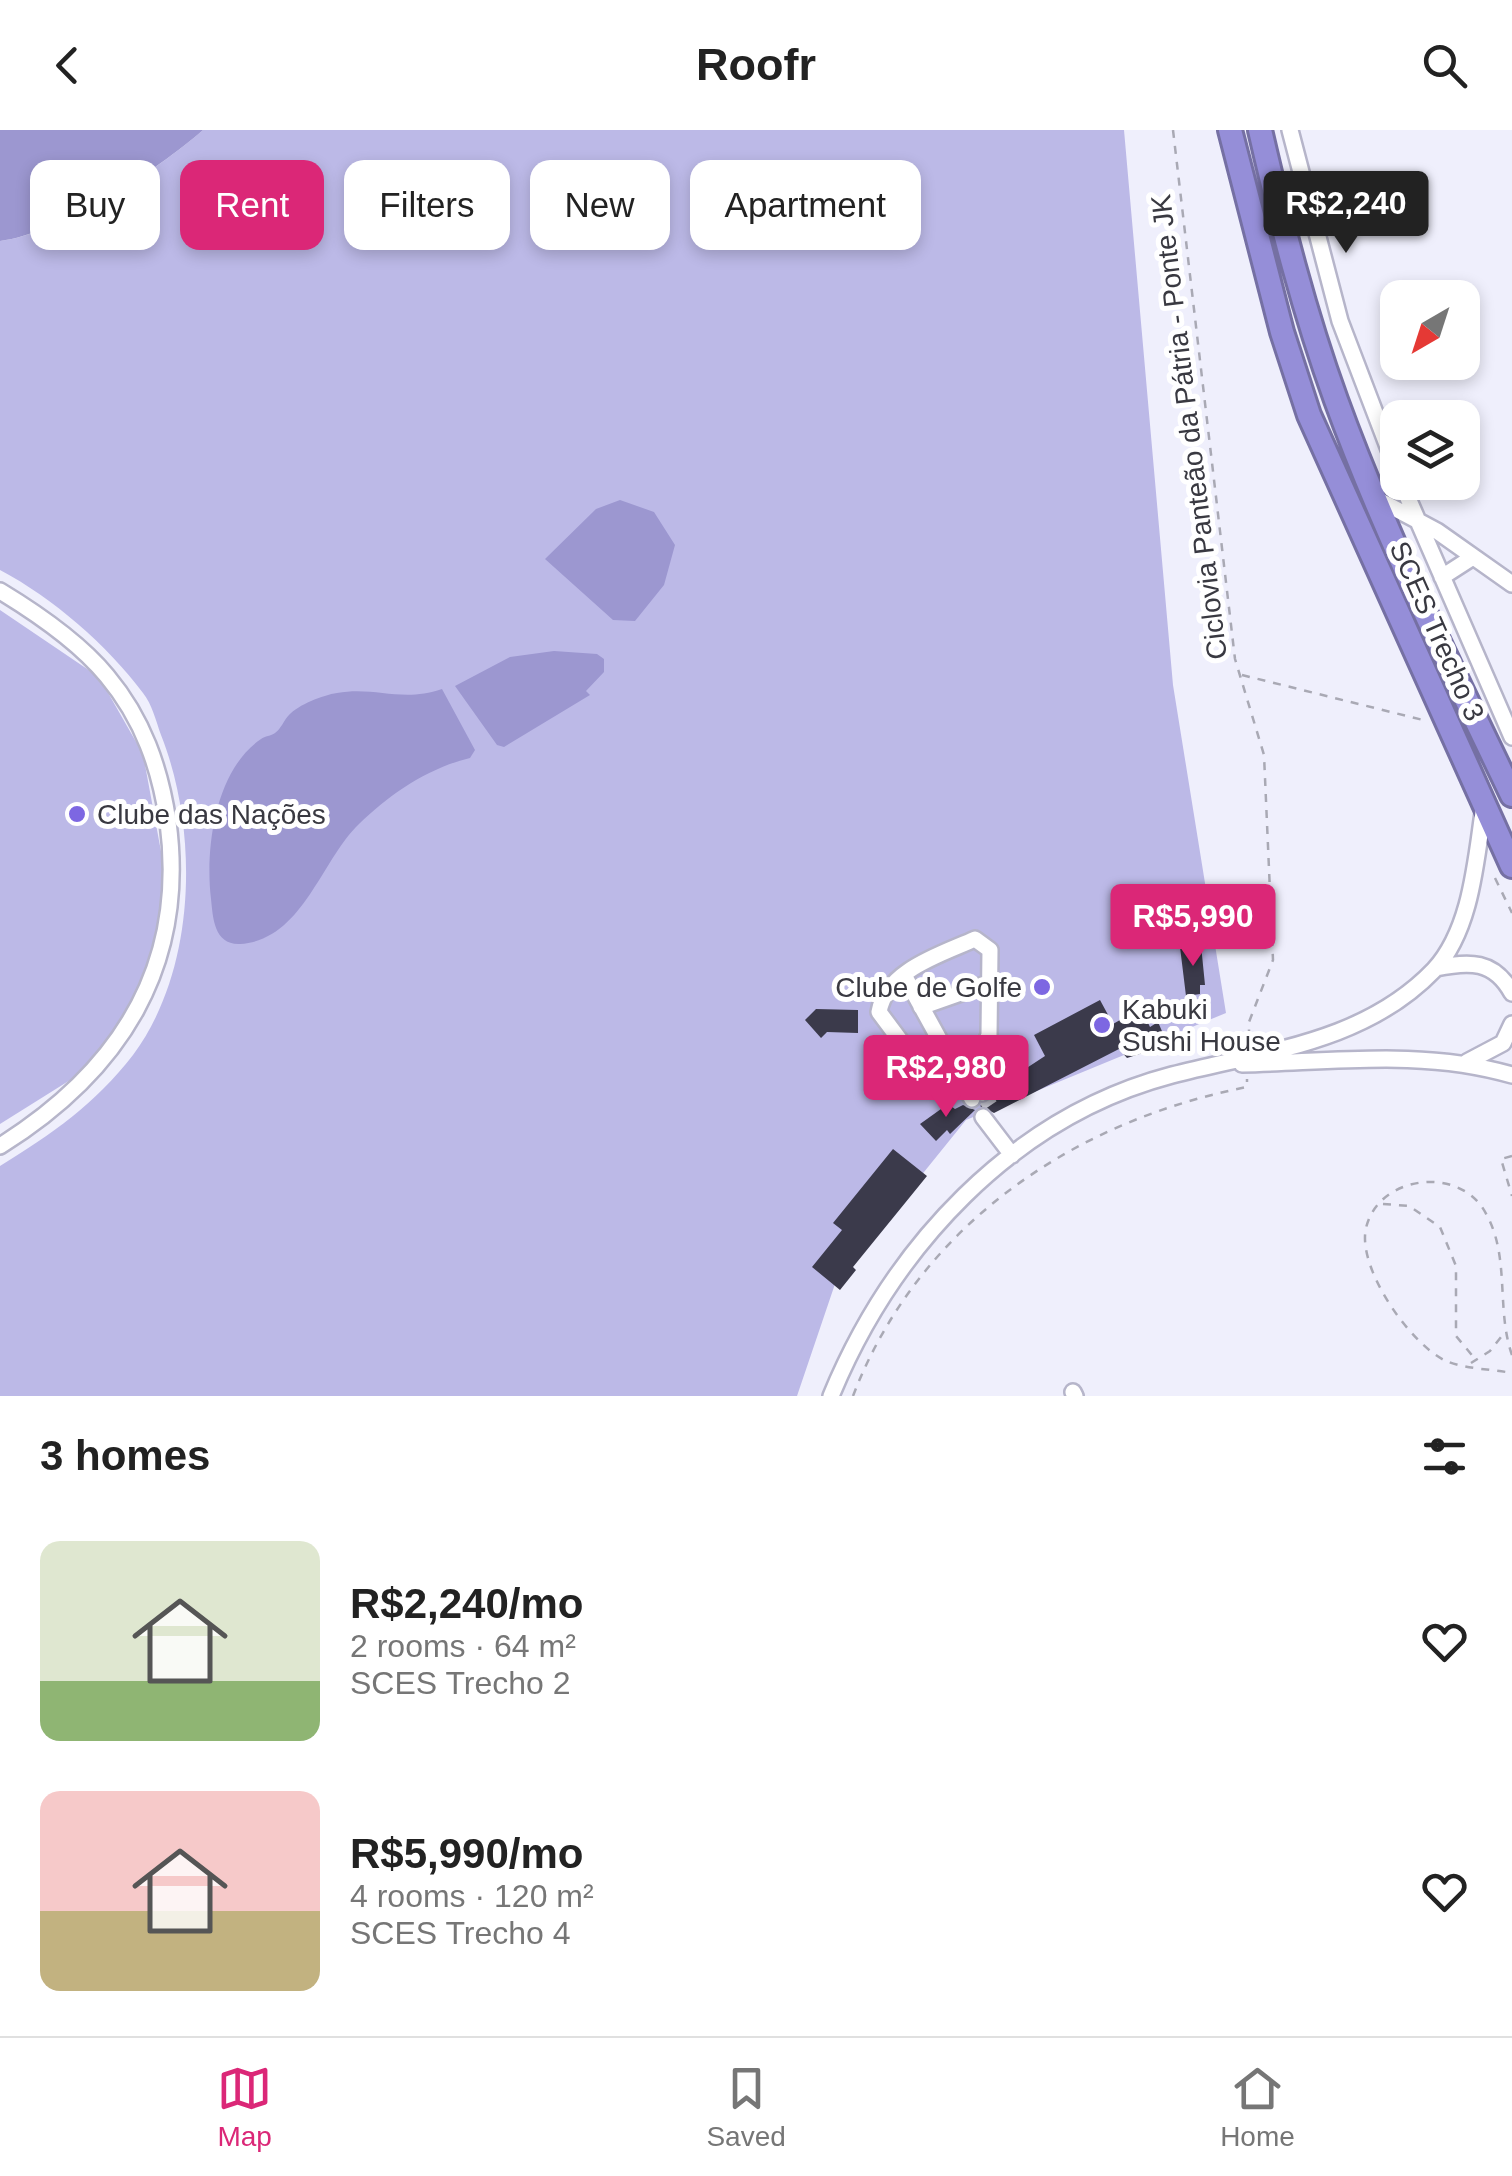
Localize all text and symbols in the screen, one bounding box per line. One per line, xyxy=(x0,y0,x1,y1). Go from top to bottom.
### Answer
icon: back xyxy=(40,38,95,93)
icon: search xyxy=(1417,38,1472,93)
text: Roofr xyxy=(696,39,816,90)
chip: Buy xyxy=(30,160,160,250)
chip: Rent xyxy=(180,160,324,250)
chip: Filters xyxy=(344,160,510,250)
chip: New xyxy=(530,160,670,250)
chip: Apartment xyxy=(690,160,921,250)
pin: R$2,240 xyxy=(1254,171,1438,256)
text: R$2,240 xyxy=(1286,185,1406,221)
street label: Ciclovia Panteão da Pátria - Ponte JK xyxy=(1145,192,1233,661)
north arrow xyxy=(1380,280,1480,380)
map controls xyxy=(1380,280,1480,500)
button: layers xyxy=(1380,400,1480,500)
street label: SCES Trecho 3 xyxy=(1384,537,1490,725)
place label: Clube das Nações xyxy=(97,799,326,830)
marker: Clube das Nações xyxy=(66,803,88,825)
pin: R$5,990 xyxy=(1101,884,1285,969)
text: R$5,990 xyxy=(1133,898,1253,934)
place label: Clube de Golfe xyxy=(835,972,1022,1003)
marker: Clube de Golfe xyxy=(1031,976,1053,998)
place label: Kabuki Sushi House xyxy=(1122,994,1281,1057)
marker: Kabuki Sushi House xyxy=(1091,1014,1113,1036)
pin: R$2,980 xyxy=(854,1035,1038,1120)
text: R$2,980 xyxy=(886,1049,1006,1085)
icon: filters xyxy=(1417,1429,1472,1484)
text: 3 homes xyxy=(40,1432,210,1479)
text: R$2,240/mo xyxy=(350,1580,583,1627)
icon: home xyxy=(120,1581,240,1701)
icon: heart xyxy=(1417,1614,1472,1669)
text: 2 rooms · 64 m² xyxy=(350,1628,576,1664)
text: SCES Trecho 2 xyxy=(350,1665,571,1701)
text: R$5,990/mo xyxy=(350,1830,583,1877)
icon: home xyxy=(120,1831,240,1951)
icon: heart xyxy=(1417,1864,1472,1919)
text: 4 rooms · 120 m² xyxy=(350,1878,594,1914)
text: SCES Trecho 4 xyxy=(350,1915,571,1951)
tab: Map xyxy=(217,2061,272,2153)
tab: Saved xyxy=(706,2061,786,2153)
tab: Home xyxy=(1220,2061,1295,2153)

